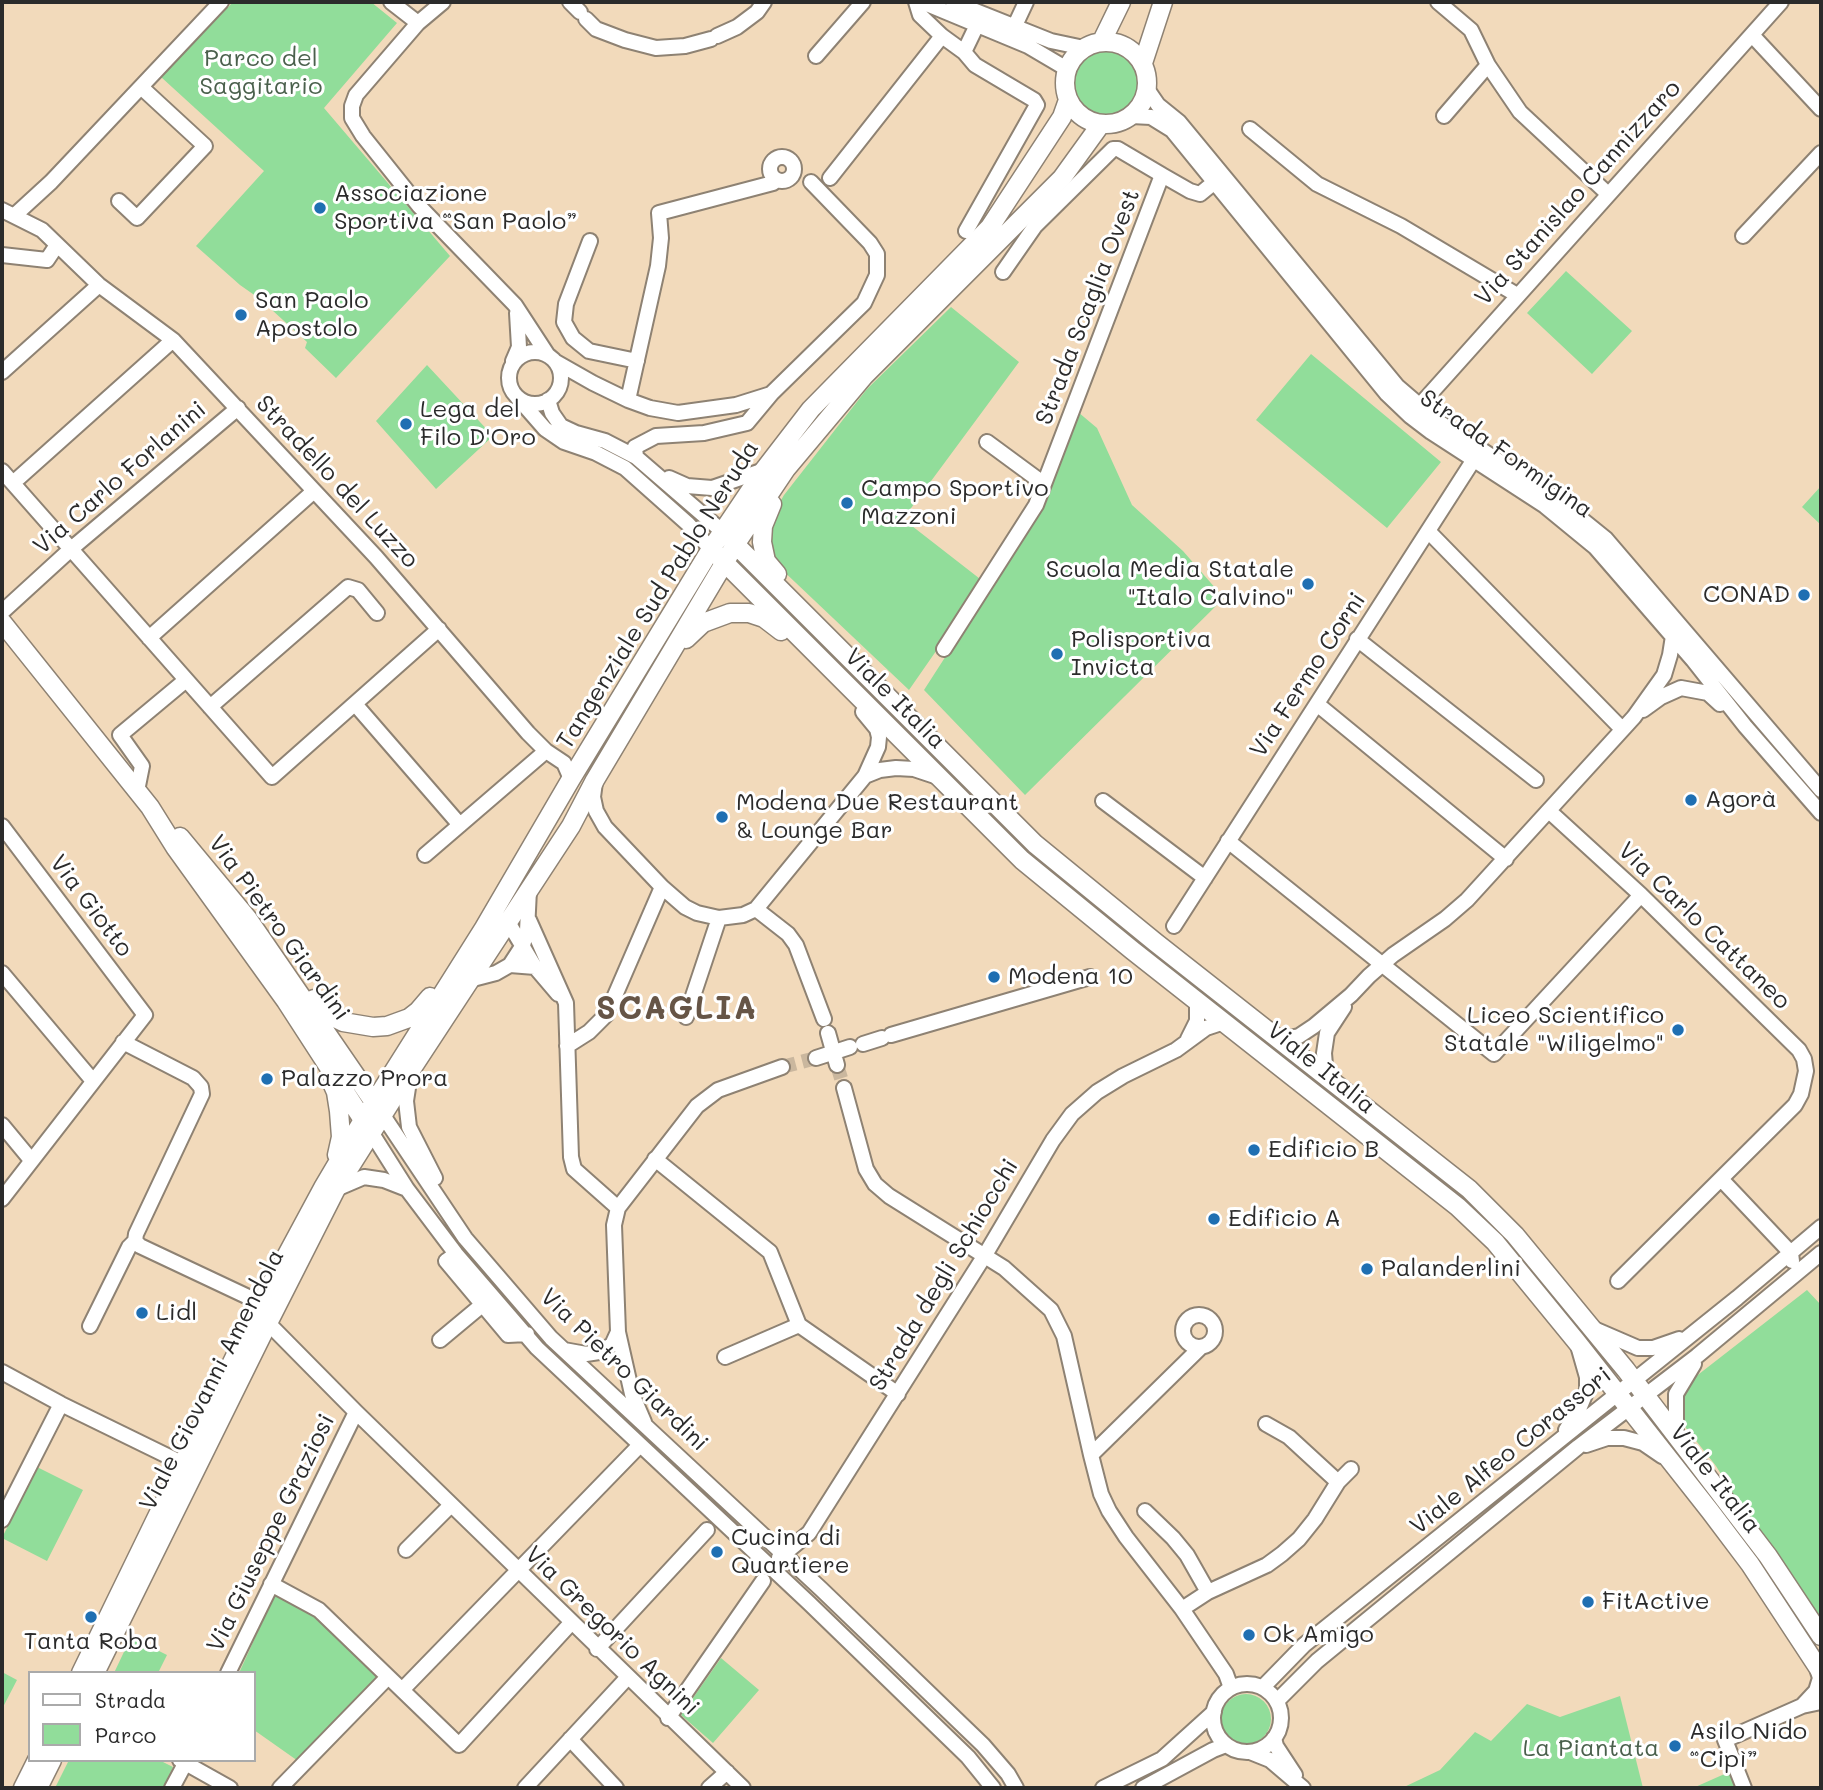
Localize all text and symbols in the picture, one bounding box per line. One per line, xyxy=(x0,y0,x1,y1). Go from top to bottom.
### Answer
park label: Parco del Saggitario xyxy=(200,45,322,101)
street label: Via Stanislao Cannizzaro xyxy=(1469,74,1687,312)
place label: Associazione Sportiva “San Paolo” xyxy=(334,180,577,236)
street label: Strada Scaglia Ovest xyxy=(1030,185,1146,429)
marker: Associazione Sportiva “San Paolo” xyxy=(312,200,328,216)
place label: San Paolo Apostolo xyxy=(255,287,369,343)
marker: San Paolo Apostolo xyxy=(233,307,249,323)
street label: Strada Formigina xyxy=(1414,384,1598,524)
street label: Stradello del Luzzo xyxy=(250,390,424,574)
street label: Via Carlo Forlanini xyxy=(28,395,212,561)
place label: Lega del Filo D'Oro xyxy=(420,396,536,452)
marker: Lega del Filo D'Oro xyxy=(398,416,414,432)
street label: Tangenziale Sud Pablo Neruda xyxy=(551,435,765,755)
place label: Campo Sportivo Mazzoni xyxy=(861,475,1048,531)
marker: Campo Sportivo Mazzoni xyxy=(839,495,855,511)
place label: Scuola Media Statale "Italo Calvino" xyxy=(1046,556,1294,612)
marker: Scuola Media Statale "Italo Calvino" xyxy=(1300,576,1316,592)
place label: CONAD xyxy=(1703,581,1790,609)
street label: Via Fermo Corni xyxy=(1244,587,1372,763)
marker: CONAD xyxy=(1796,587,1812,603)
place label: Polisportiva Invicta xyxy=(1071,626,1212,682)
street label: Viale Italia xyxy=(839,643,951,755)
marker: Polisportiva Invicta xyxy=(1049,646,1065,662)
place label: Agorà xyxy=(1705,786,1777,814)
place label: Modena Due Restaurant & Lounge Bar xyxy=(736,789,1019,845)
marker: Agorà xyxy=(1683,792,1699,808)
marker: Modena Due Restaurant & Lounge Bar xyxy=(714,809,730,825)
street label: Via Pietro Giardini xyxy=(202,830,356,1026)
street label: Via Carlo Cattaneo xyxy=(1612,836,1796,1016)
street label: Via Giotto xyxy=(43,849,139,963)
place label: Modena 10 xyxy=(1008,963,1133,991)
marker: Modena 10 xyxy=(986,969,1002,985)
district label: SCAGLIA xyxy=(597,990,757,1028)
place label: Liceo Scientifico Statale "Wiligelmo" xyxy=(1444,1002,1664,1058)
street label: Viale Italia xyxy=(1261,1016,1381,1120)
marker: Liceo Scientifico Statale "Wiligelmo" xyxy=(1670,1022,1686,1038)
place label: Palazzo Prora xyxy=(281,1065,448,1093)
marker: Palazzo Prora xyxy=(259,1071,275,1087)
place label: Edificio B xyxy=(1268,1136,1379,1164)
marker: Edificio B xyxy=(1246,1142,1262,1158)
street label: Strada degli Schiocchi xyxy=(863,1154,1025,1396)
place label: Edificio A xyxy=(1228,1205,1341,1233)
marker: Edificio A xyxy=(1206,1211,1222,1227)
street label: Viale Giovanni Amendola xyxy=(134,1245,290,1515)
place label: Palanderlini xyxy=(1381,1255,1521,1283)
marker: Palanderlini xyxy=(1359,1261,1375,1277)
street label: Via Pietro Giardini xyxy=(534,1282,714,1458)
place label: Lidl xyxy=(156,1299,197,1327)
marker: Lidl xyxy=(134,1305,150,1321)
street label: Viale Alfeo Corassori xyxy=(1405,1361,1617,1541)
street label: Via Giuseppe Graziosi xyxy=(201,1409,341,1657)
street label: Viale Italia xyxy=(1663,1419,1767,1539)
place label: Cucina di Quartiere xyxy=(731,1524,850,1580)
street label: Via Gregorio Agnini xyxy=(519,1540,705,1722)
marker: Cucina di Quartiere xyxy=(709,1544,725,1560)
place label: FitActive xyxy=(1602,1588,1709,1616)
marker: FitActive xyxy=(1580,1594,1596,1610)
marker: Tanta Roba xyxy=(83,1609,99,1625)
place label: Ok Amigo xyxy=(1263,1621,1374,1649)
marker: Ok Amigo xyxy=(1241,1627,1257,1643)
place label: Tanta Roba xyxy=(24,1628,158,1656)
legend xyxy=(28,1671,256,1762)
text: Strada xyxy=(95,1686,166,1713)
place label: Asilo Nido “Cipì” xyxy=(1689,1718,1807,1774)
text: Parco xyxy=(95,1721,156,1748)
park label: La Piantata xyxy=(1523,1735,1659,1763)
marker: Asilo Nido “Cipì” xyxy=(1667,1738,1683,1754)

